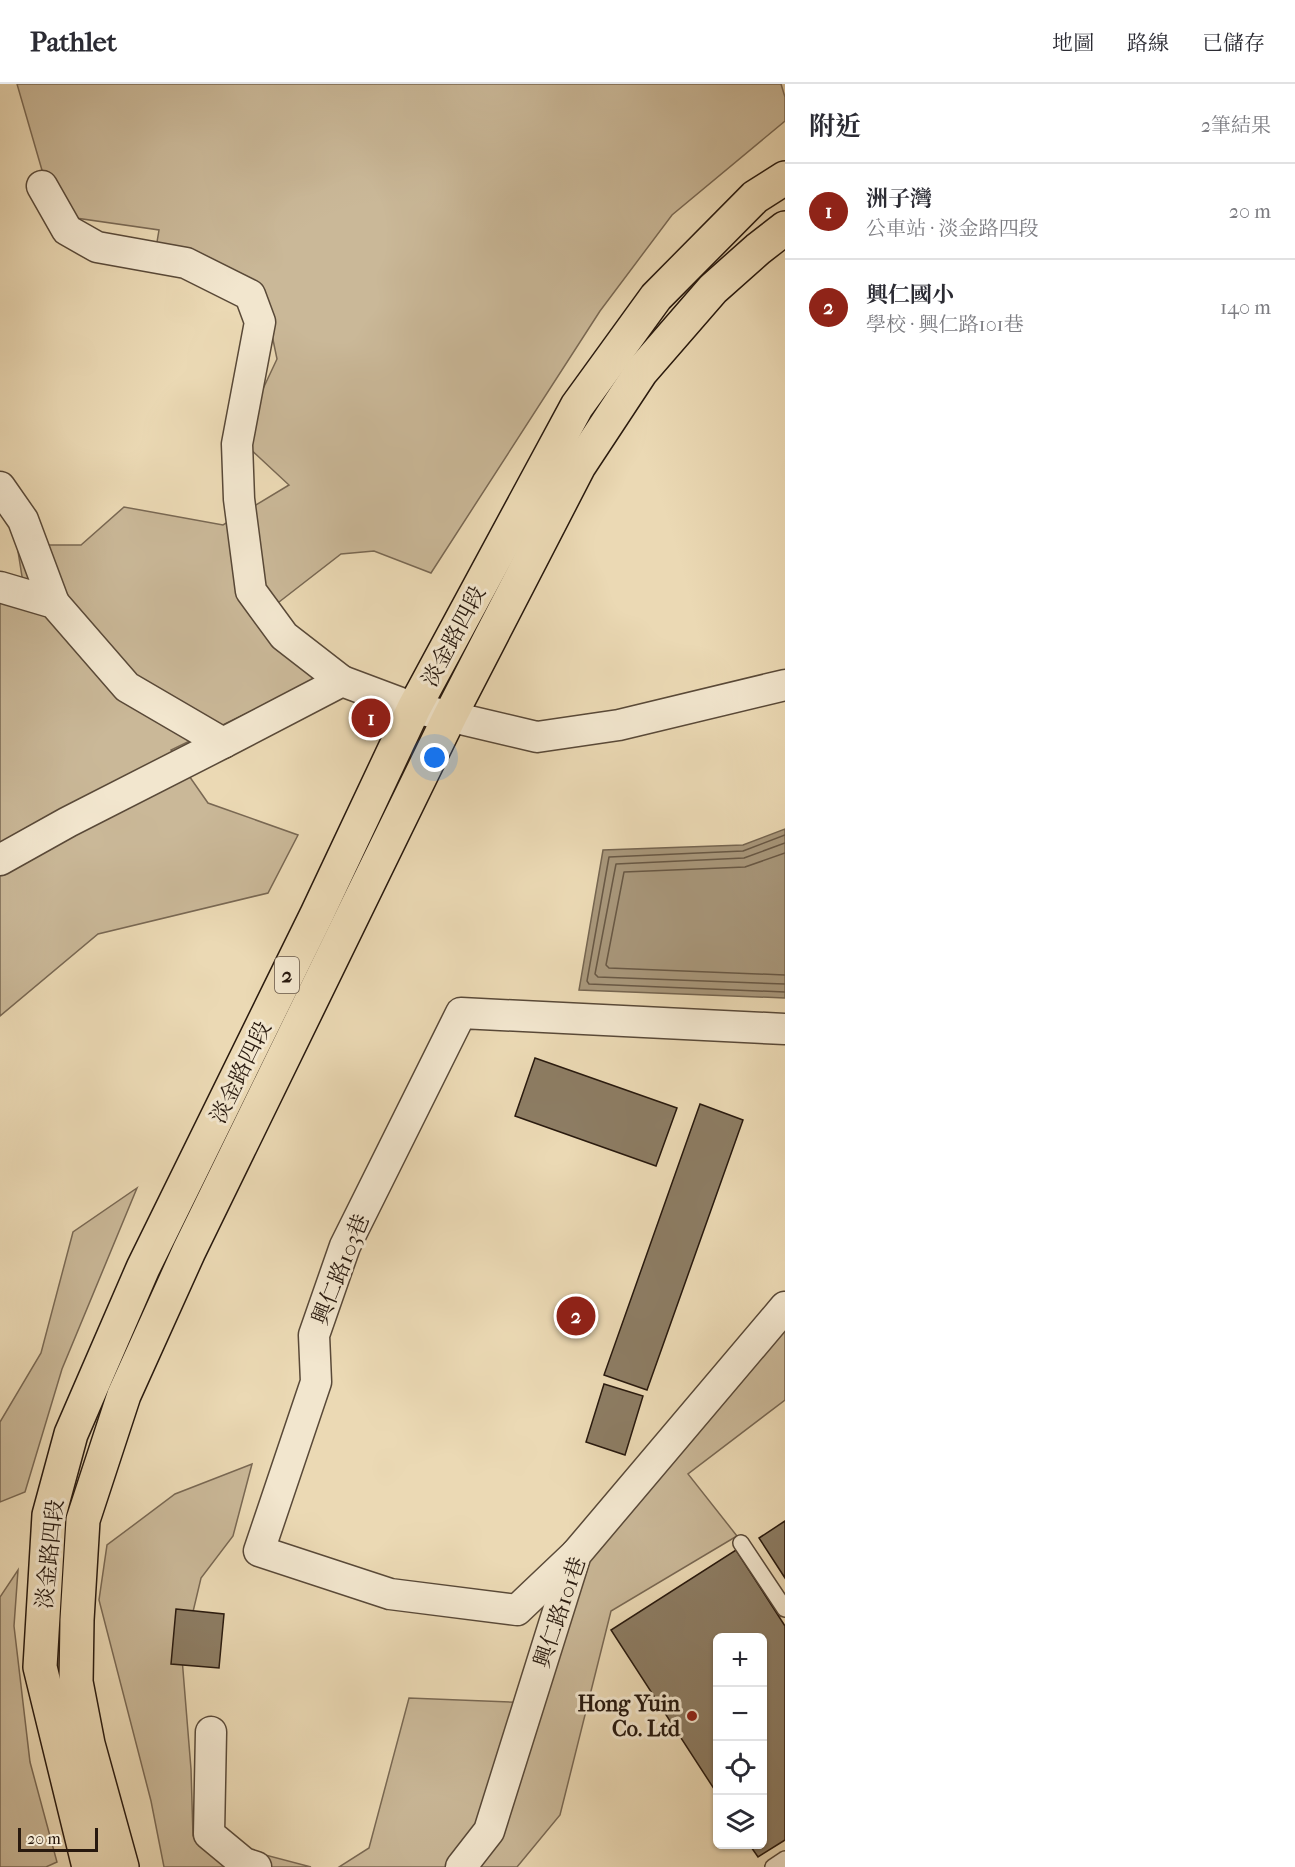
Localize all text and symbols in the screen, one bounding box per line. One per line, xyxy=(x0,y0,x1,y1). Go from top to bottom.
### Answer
text: Pathlet xyxy=(30,25,117,58)
text: 地圖 xyxy=(1052,31,1094,55)
text: 路線 xyxy=(1127,31,1169,55)
text: 已儲存 xyxy=(1202,31,1265,55)
text: 附近 xyxy=(809,111,861,142)
text: 2筆結果 xyxy=(1201,114,1271,137)
text: 洲子灣 xyxy=(866,186,932,212)
text: 1 xyxy=(825,200,832,223)
text: 20 m xyxy=(1229,200,1271,223)
text: 公車站 · 淡金路四段 xyxy=(866,217,1039,240)
text: 興仁國小 xyxy=(866,282,954,308)
text: 2 xyxy=(823,296,834,319)
text: 140 m xyxy=(1220,296,1271,319)
text: 學校 · 興仁路101巷 xyxy=(866,313,1024,336)
street label: 淡金路四段 xyxy=(417,582,491,691)
pin: 1 xyxy=(352,696,391,740)
your location xyxy=(420,743,449,772)
road number: 2 xyxy=(275,957,299,993)
street label: 淡金路四段 xyxy=(205,1017,277,1128)
street label: 興仁路103巷 xyxy=(307,1210,375,1328)
pin: 2 xyxy=(556,1294,596,1338)
street label: 淡金路四段 xyxy=(31,1498,69,1610)
street label: 興仁路101巷 xyxy=(529,1553,591,1671)
map controls xyxy=(713,1633,767,1849)
button: + xyxy=(713,1633,767,1687)
button: − xyxy=(713,1687,767,1741)
place label: Hong Yuin Co. Ltd xyxy=(577,1691,681,1742)
marker: Hong Yuin Co. Ltd xyxy=(685,1709,699,1723)
button: locate xyxy=(713,1741,767,1795)
button: layers xyxy=(713,1795,767,1849)
scale bar xyxy=(18,1825,98,1852)
text: 20 m xyxy=(27,1829,61,1848)

